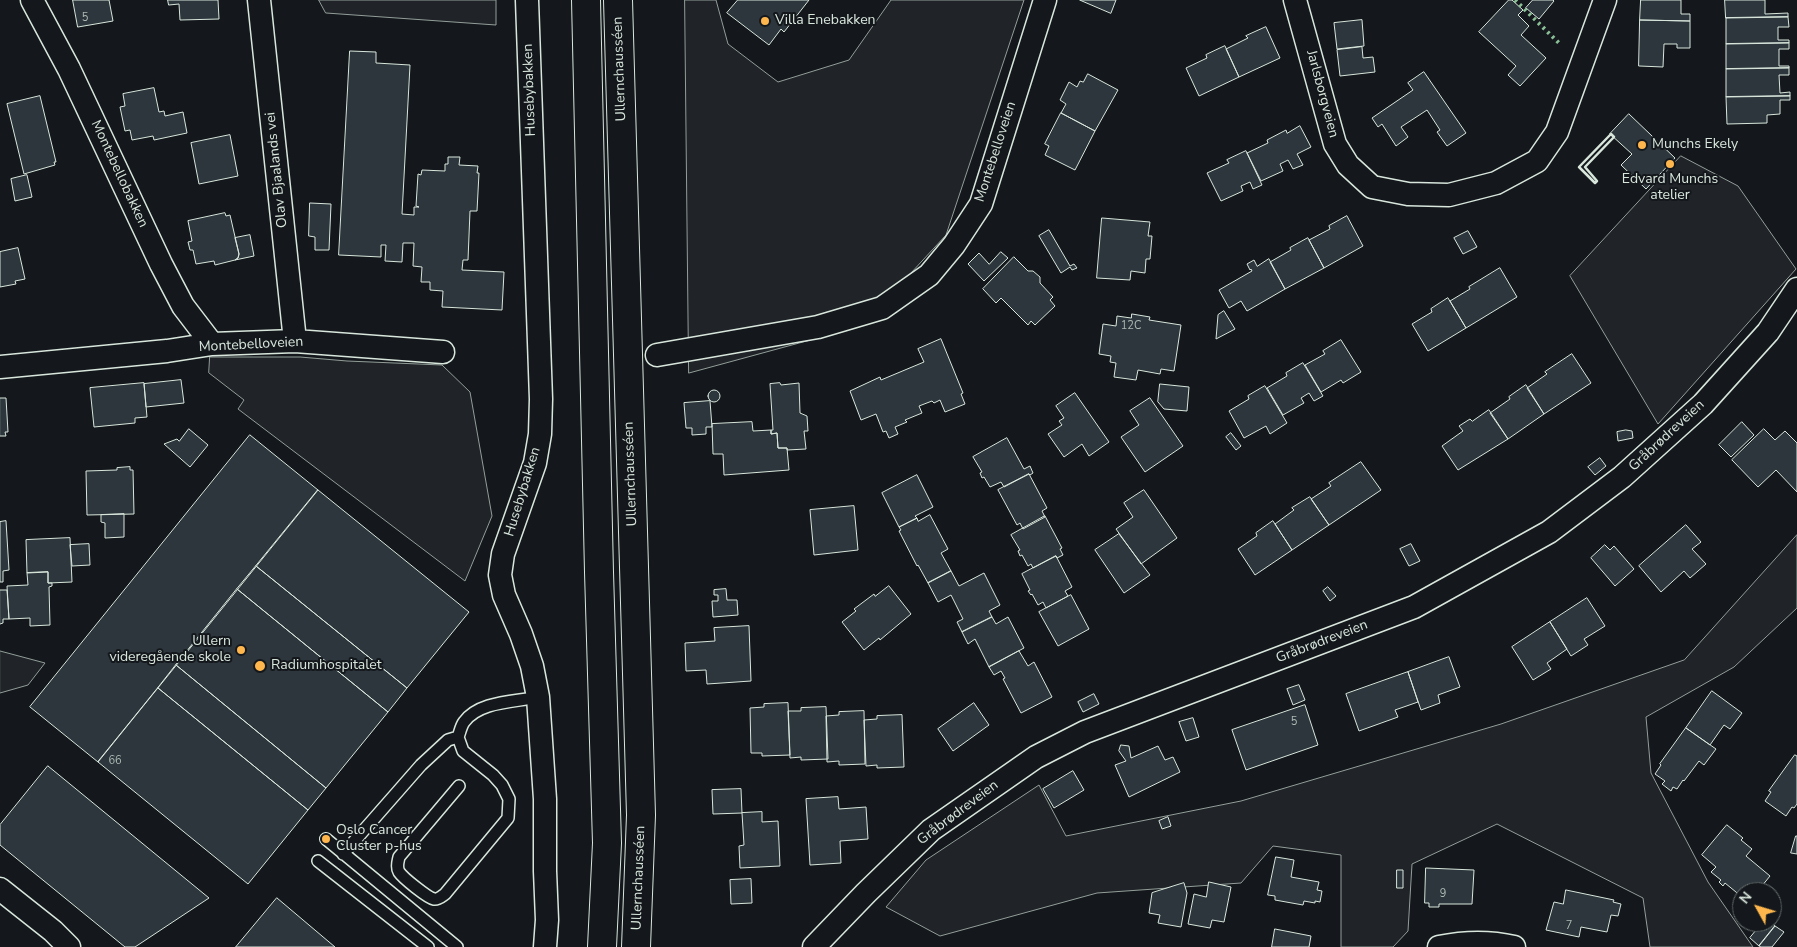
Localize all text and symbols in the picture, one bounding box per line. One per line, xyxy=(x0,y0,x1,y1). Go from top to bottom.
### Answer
house number: 5 xyxy=(82,11,88,25)
place label: Villa Enebakken xyxy=(775,13,876,29)
marker: Villa Enebakken xyxy=(759,15,771,27)
street label: Ullernchausséen xyxy=(610,16,630,122)
street label: Husebybakken xyxy=(520,43,540,137)
street label: Jarlsborgveien xyxy=(1302,48,1342,140)
street label: Montebelloveien xyxy=(972,100,1020,204)
street label: Olav Bjaalands vei xyxy=(263,111,291,229)
street label: Montebellobakken xyxy=(87,118,151,230)
place label: Munchs Ekely xyxy=(1652,137,1738,153)
marker: Munchs Ekely xyxy=(1636,139,1648,151)
marker: Edvard Munchs atelier xyxy=(1664,158,1676,170)
place label: Edvard Munchs atelier xyxy=(1622,172,1718,204)
house number: 12C xyxy=(1121,319,1141,333)
street label: Montebelloveien xyxy=(198,334,304,356)
street label: Gråbrødreveien xyxy=(1626,397,1708,475)
street label: Ullernchausséen xyxy=(621,421,641,527)
street label: Husebybakken xyxy=(501,445,545,539)
street label: Gråbrødreveien xyxy=(1274,617,1370,667)
place label: Ullern videregående skole xyxy=(109,634,231,666)
marker: Ullern videregående skole xyxy=(235,644,247,656)
place label: Radiumhospitalet xyxy=(271,658,382,674)
marker: Radiumhospitalet xyxy=(253,659,267,673)
house number: 5 xyxy=(1291,715,1297,729)
house number: 66 xyxy=(108,754,122,768)
street label: Gråbrødreveien xyxy=(914,777,1002,849)
place label: Oslo Cancer Cluster p-hus xyxy=(336,823,422,856)
street label: Ullernchausséen xyxy=(629,825,649,931)
marker: Oslo Cancer Cluster p-hus xyxy=(320,833,332,845)
north arrow xyxy=(1732,882,1782,932)
house number: 9 xyxy=(1440,887,1446,901)
text: N xyxy=(1735,888,1756,908)
house number: 7 xyxy=(1566,919,1572,933)

